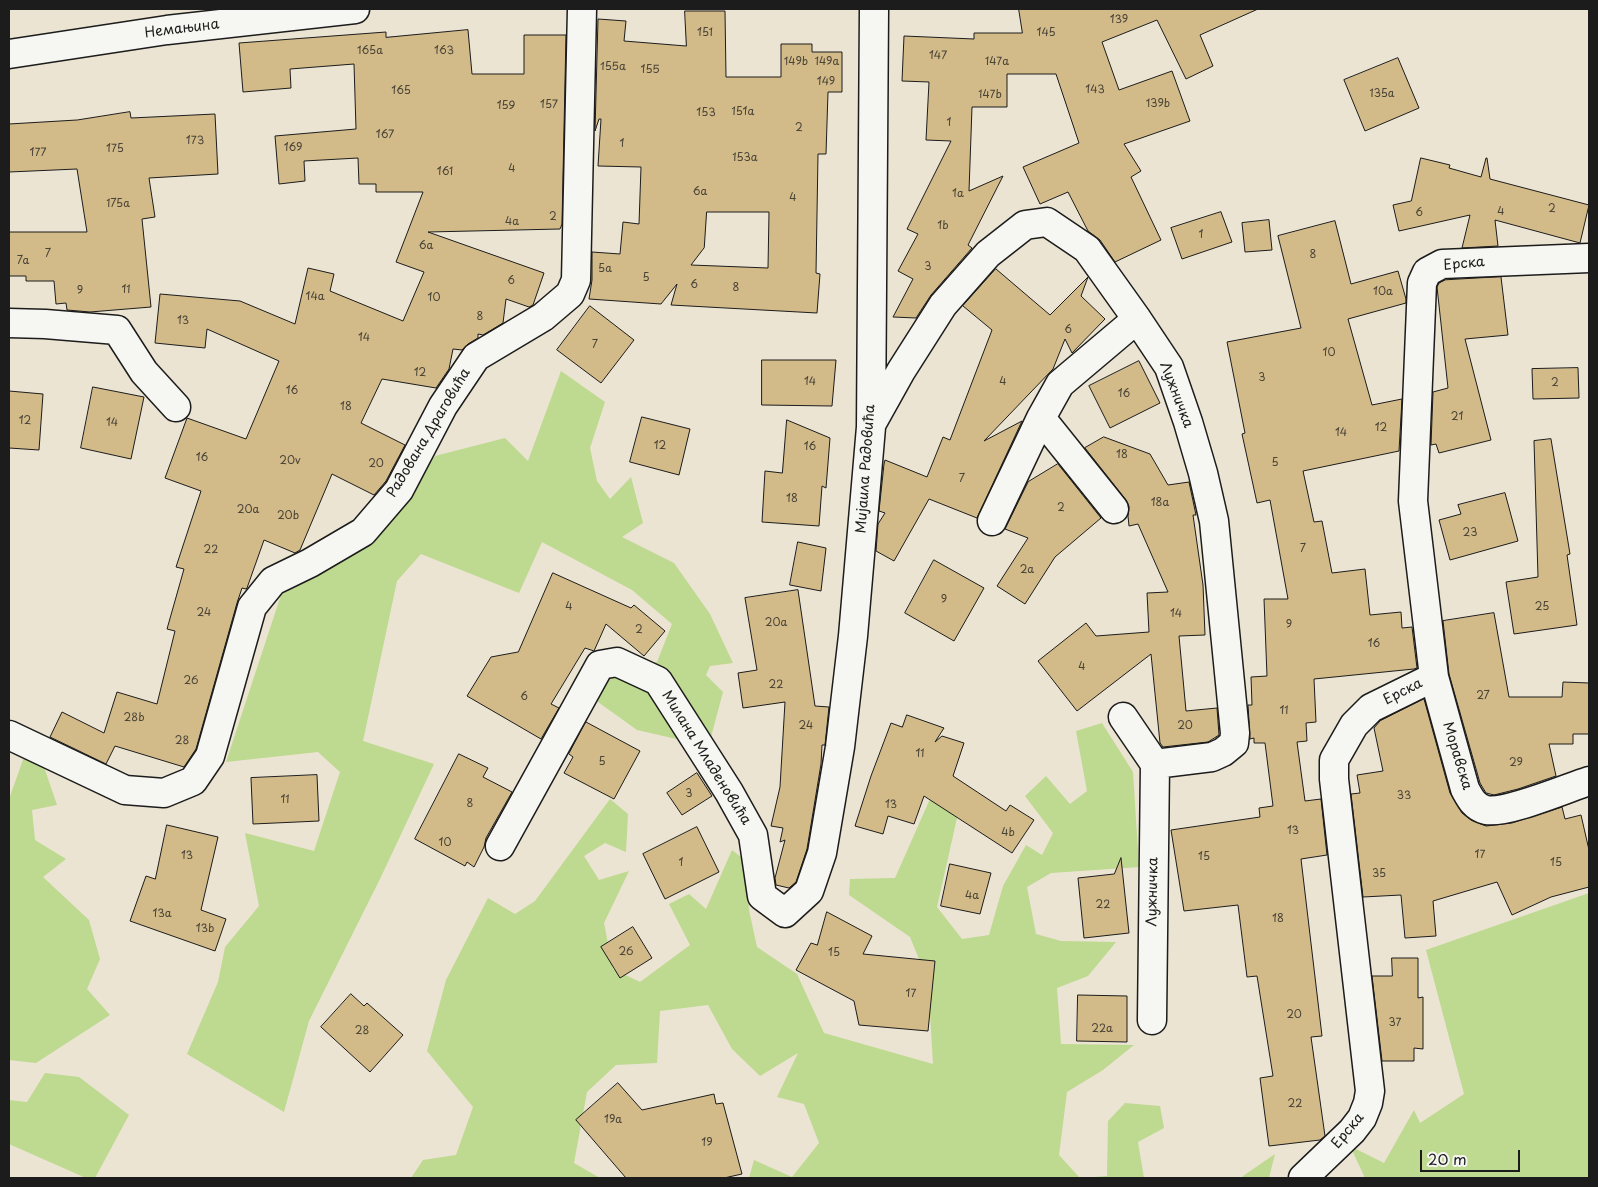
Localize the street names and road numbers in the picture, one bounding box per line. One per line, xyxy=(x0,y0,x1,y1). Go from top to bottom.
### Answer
street label: Немањина xyxy=(144,16,220,42)
street label: Ерска xyxy=(1443,254,1485,274)
street label: Лужничка xyxy=(1156,360,1196,430)
street label: Радована Драговића xyxy=(384,365,474,501)
street label: Мијаила Радовића xyxy=(853,404,879,534)
street label: Ерска xyxy=(1381,675,1425,709)
street label: Милана Младеновића xyxy=(658,688,754,828)
street label: Моравска xyxy=(1439,720,1475,792)
street label: Лужничка xyxy=(1144,857,1162,927)
street label: Ерска xyxy=(1328,1110,1368,1152)

